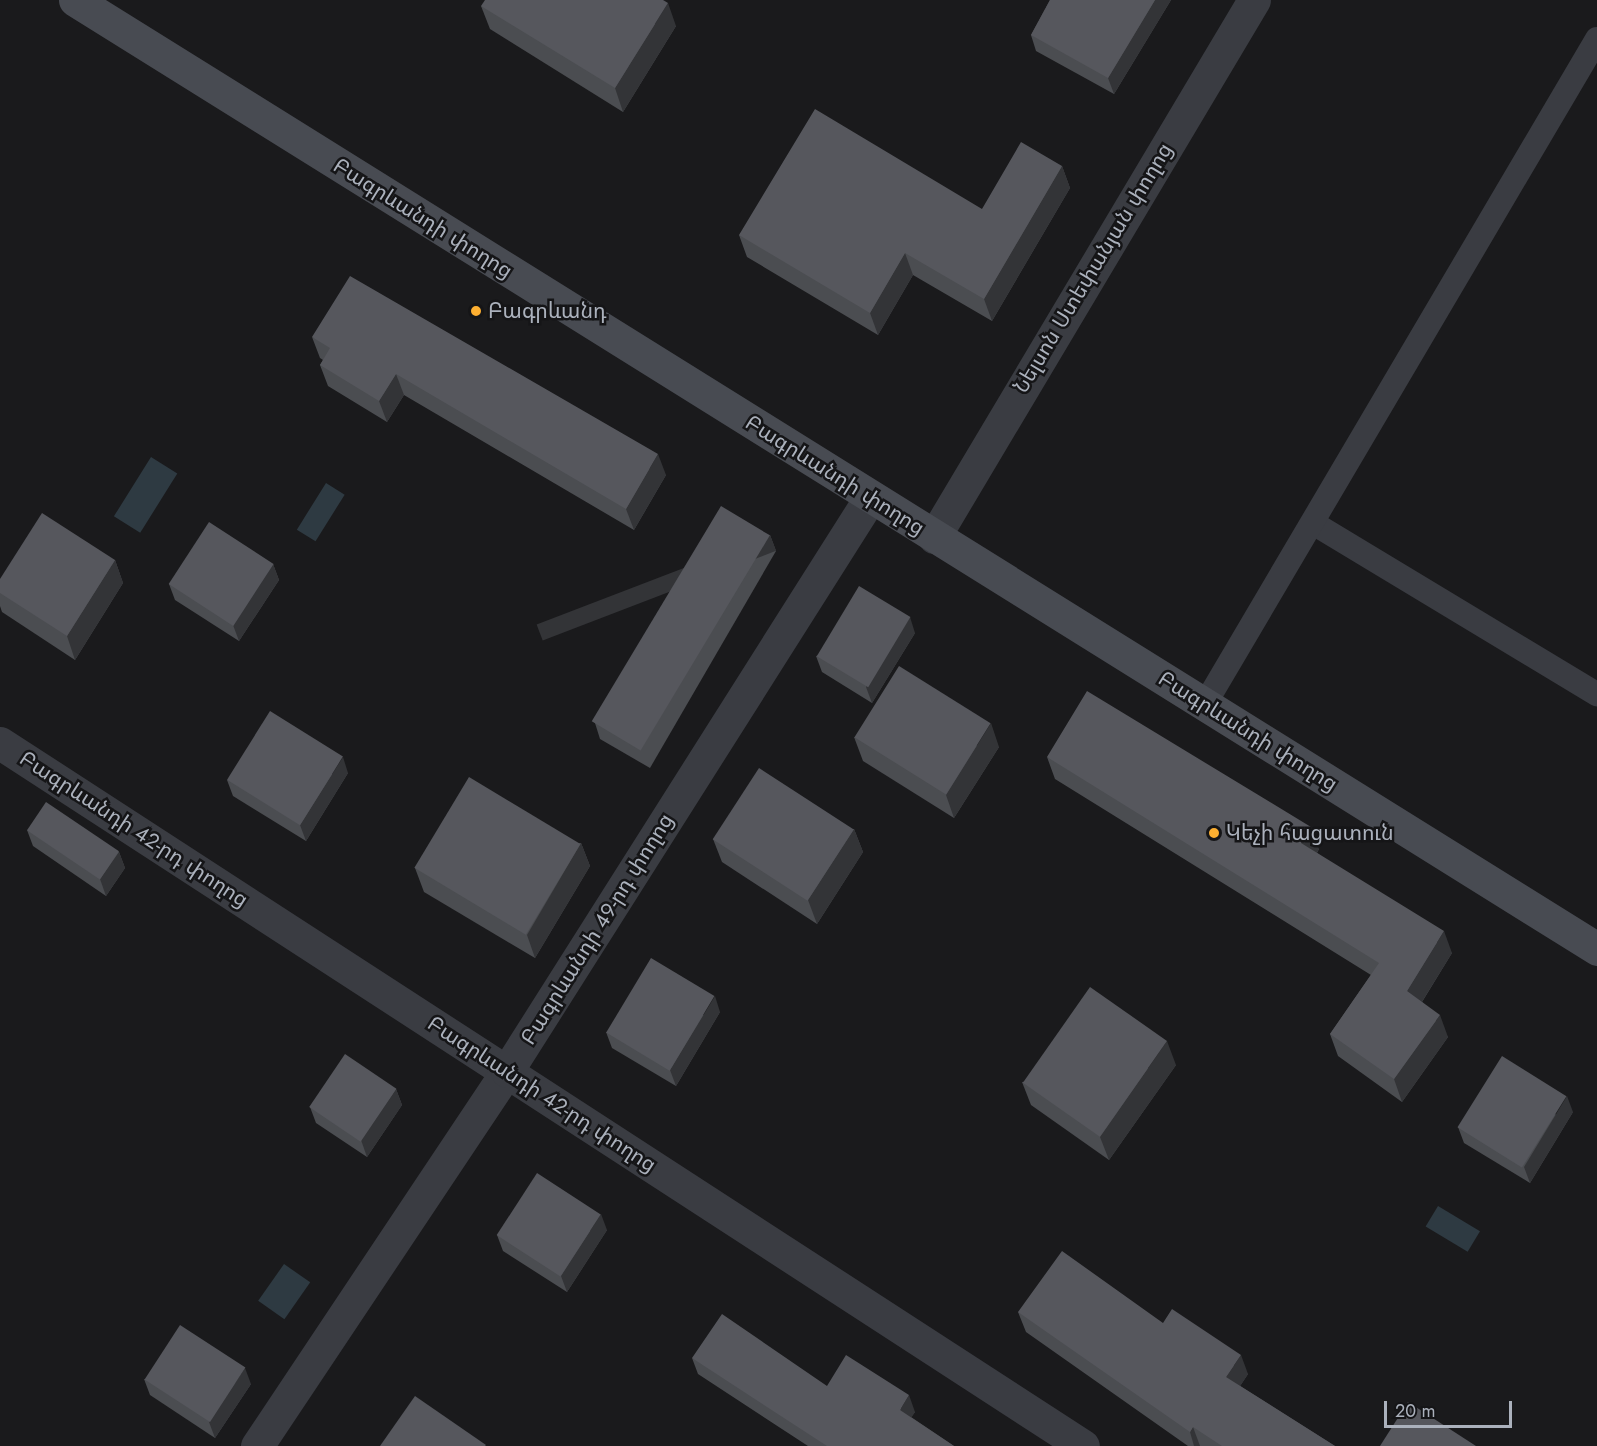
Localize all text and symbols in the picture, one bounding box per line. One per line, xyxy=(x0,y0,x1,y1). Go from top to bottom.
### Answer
street label: Նելսոն Ստեփանյան փողոց xyxy=(1008,138,1178,398)
street label: Բագրևանդի փողոց xyxy=(329,153,517,283)
place label: Բագրևանդ xyxy=(488,298,606,324)
marker: Բագրևանդ xyxy=(469,304,483,318)
street label: Բագրևանդի փողոց xyxy=(741,410,929,540)
street label: Բագրևանդի փողոց xyxy=(1154,666,1342,796)
street label: Բագրևանդի 42-րդ փողոց xyxy=(15,746,253,912)
street label: Բագրևանդի 49-րդ փողոց xyxy=(515,809,679,1049)
place label: Կեչի հացատուն xyxy=(1226,820,1394,846)
marker: Կեչի հացատուն xyxy=(1207,826,1221,840)
street label: Բագրևանդի 42-րդ փողոց xyxy=(423,1011,661,1177)
scale bar xyxy=(1387,1389,1514,1427)
text: 20 m xyxy=(1395,1398,1435,1424)

